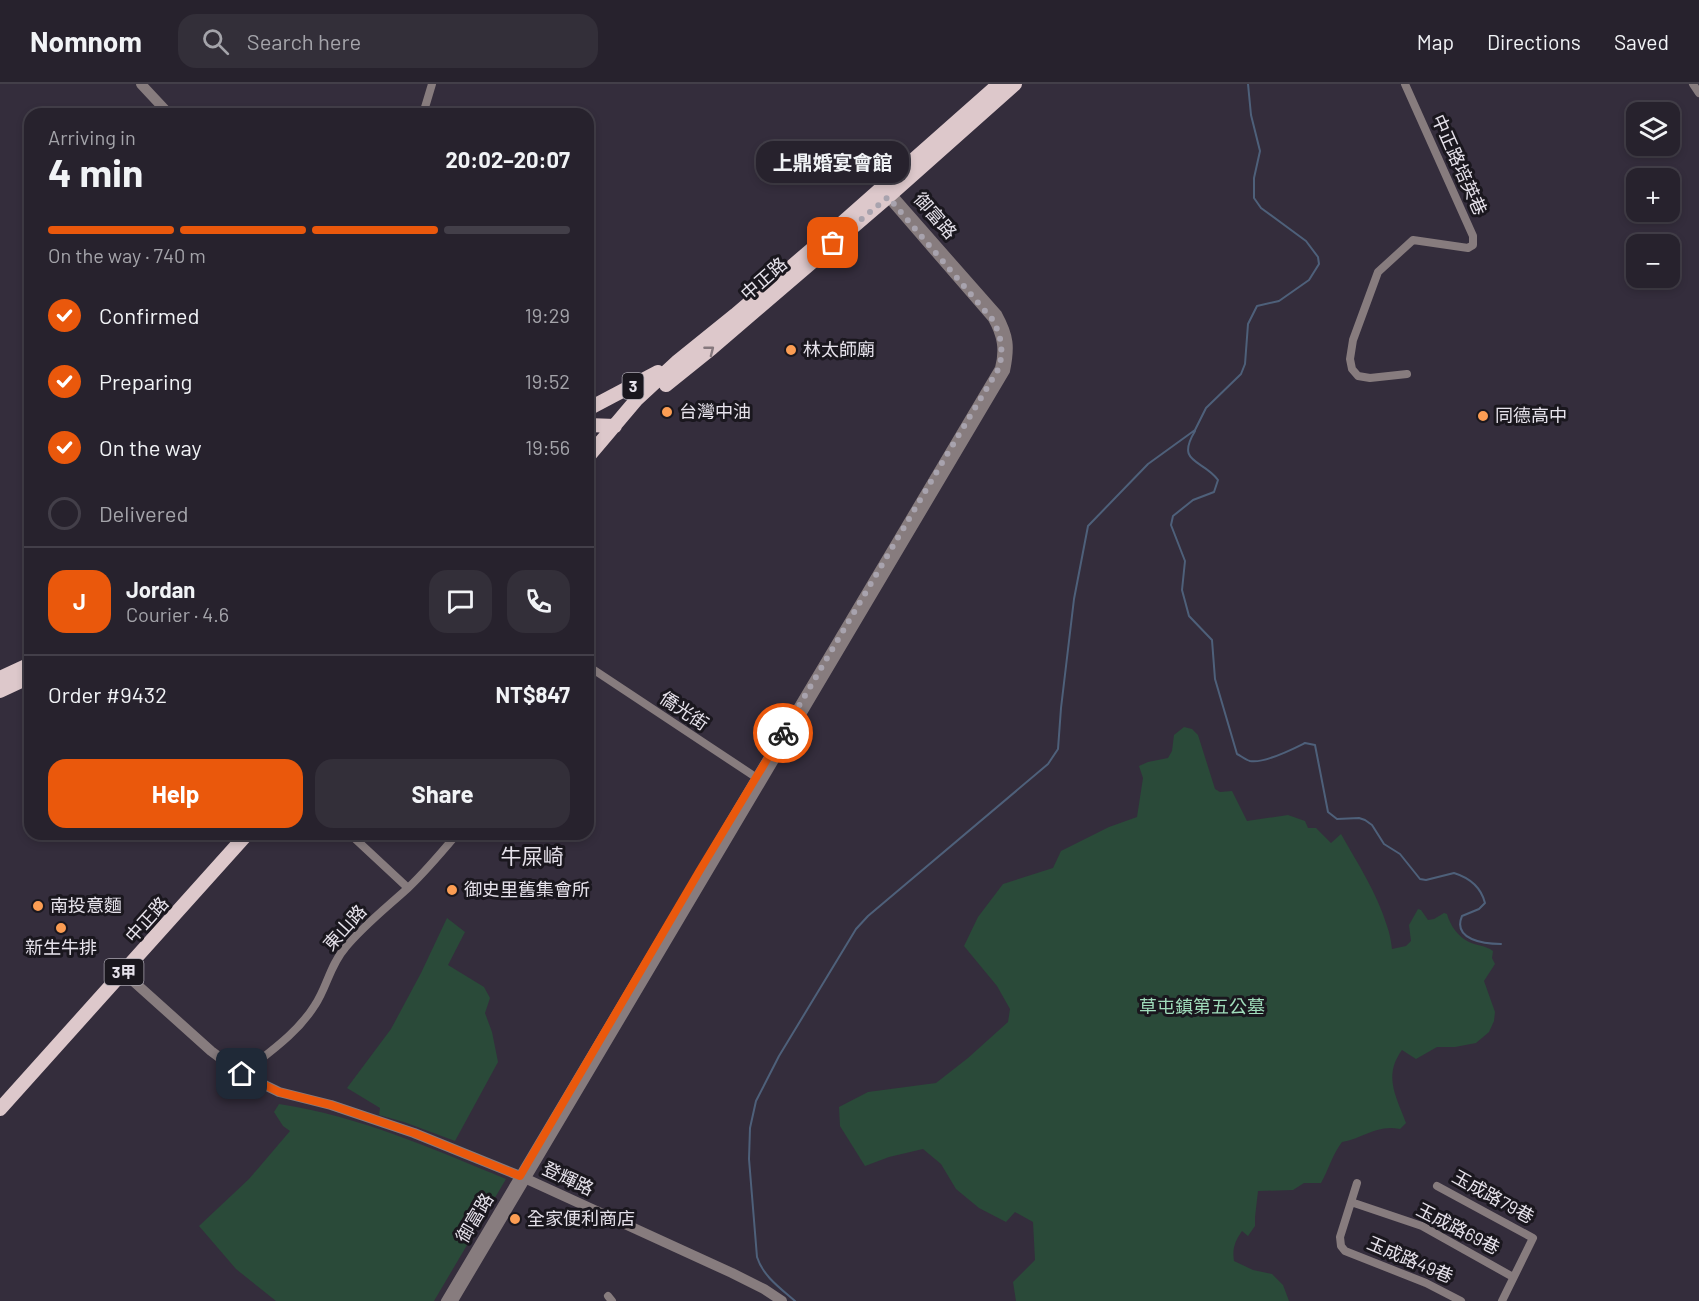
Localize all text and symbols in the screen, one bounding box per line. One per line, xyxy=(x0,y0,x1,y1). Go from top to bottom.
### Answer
search box xyxy=(178,14,598,68)
text: Nomnom xyxy=(30,24,142,58)
icon: search xyxy=(199,25,232,58)
text: Search here xyxy=(247,28,361,54)
text: Map xyxy=(1417,29,1454,54)
text: Directions xyxy=(1487,29,1581,54)
text: Saved xyxy=(1614,29,1669,54)
map controls xyxy=(1626,102,1680,288)
button: layers xyxy=(1626,102,1680,156)
street label: 中正路培英巷 xyxy=(1428,111,1492,218)
text: Arriving in xyxy=(48,125,136,149)
callout: 上鼎婚宴會館 xyxy=(756,141,910,183)
text: 20:02–20:07 xyxy=(445,146,570,172)
text: 4 min xyxy=(48,148,143,195)
text: 上鼎婚宴會館 xyxy=(773,150,893,174)
button: + xyxy=(1626,168,1680,222)
street label: 御富路 xyxy=(910,188,962,243)
pin xyxy=(807,217,858,268)
icon: bag xyxy=(816,226,849,259)
button: − xyxy=(1626,234,1680,288)
text: On the way · 740 m xyxy=(48,243,206,267)
street label: 中正路 xyxy=(736,252,791,304)
icon: check xyxy=(48,299,81,332)
text: Confirmed xyxy=(99,302,199,328)
text: 19:29 xyxy=(525,303,570,327)
place label: 林太師廟 xyxy=(803,338,875,360)
marker: 林太師廟 xyxy=(784,343,798,357)
one-way arrow xyxy=(703,346,714,357)
icon: check xyxy=(48,365,81,398)
text: Preparing xyxy=(99,368,192,394)
text: 19:52 xyxy=(525,369,570,393)
road number: 3 xyxy=(622,373,644,399)
place label: 台灣中油 xyxy=(679,400,751,422)
place label: 同德高中 xyxy=(1495,404,1567,426)
marker: 台灣中油 xyxy=(660,405,674,419)
marker: 同德高中 xyxy=(1476,409,1490,423)
icon: check xyxy=(48,431,81,464)
text: On the way xyxy=(99,434,202,460)
text: 19:56 xyxy=(525,435,570,459)
text: Delivered xyxy=(99,500,188,526)
button: chat xyxy=(429,570,492,633)
button: phone xyxy=(507,570,570,633)
text: Jordan xyxy=(126,576,195,602)
text: J xyxy=(73,588,86,614)
text: Courier · 4.6 xyxy=(126,602,229,626)
text: Order #9432 xyxy=(48,681,167,707)
text: NT$847 xyxy=(495,681,570,707)
street label: 僑光街 xyxy=(656,686,713,734)
courier xyxy=(753,703,813,763)
icon: bike xyxy=(767,717,800,750)
button: Help xyxy=(48,759,303,828)
button: Share xyxy=(315,759,570,828)
district label: 牛屎崎 xyxy=(501,843,564,868)
place label: 御史里舊集會所 xyxy=(464,878,590,900)
marker: 御史里舊集會所 xyxy=(445,883,459,897)
street label: 中正路 xyxy=(120,892,172,947)
place label: 南投意麵 xyxy=(50,894,122,916)
marker: 南投意麵 xyxy=(31,899,45,913)
street label: 東山路 xyxy=(318,900,370,955)
marker: 新生牛排 xyxy=(54,921,68,935)
place label: 新生牛排 xyxy=(25,936,97,958)
road number: 3甲 xyxy=(104,959,144,985)
park label: 草屯鎮第五公墓 xyxy=(1139,995,1265,1017)
pin xyxy=(216,1048,267,1099)
icon: home xyxy=(225,1057,258,1090)
street label: 登輝路 xyxy=(539,1157,598,1199)
street label: 玉成路79巷 xyxy=(1449,1165,1538,1228)
street label: 御富路 xyxy=(451,1189,497,1246)
street label: 玉成路69巷 xyxy=(1413,1198,1504,1258)
place label: 全家便利商店 xyxy=(527,1207,635,1229)
marker: 全家便利商店 xyxy=(508,1212,522,1226)
street label: 玉成路49巷 xyxy=(1364,1231,1457,1287)

